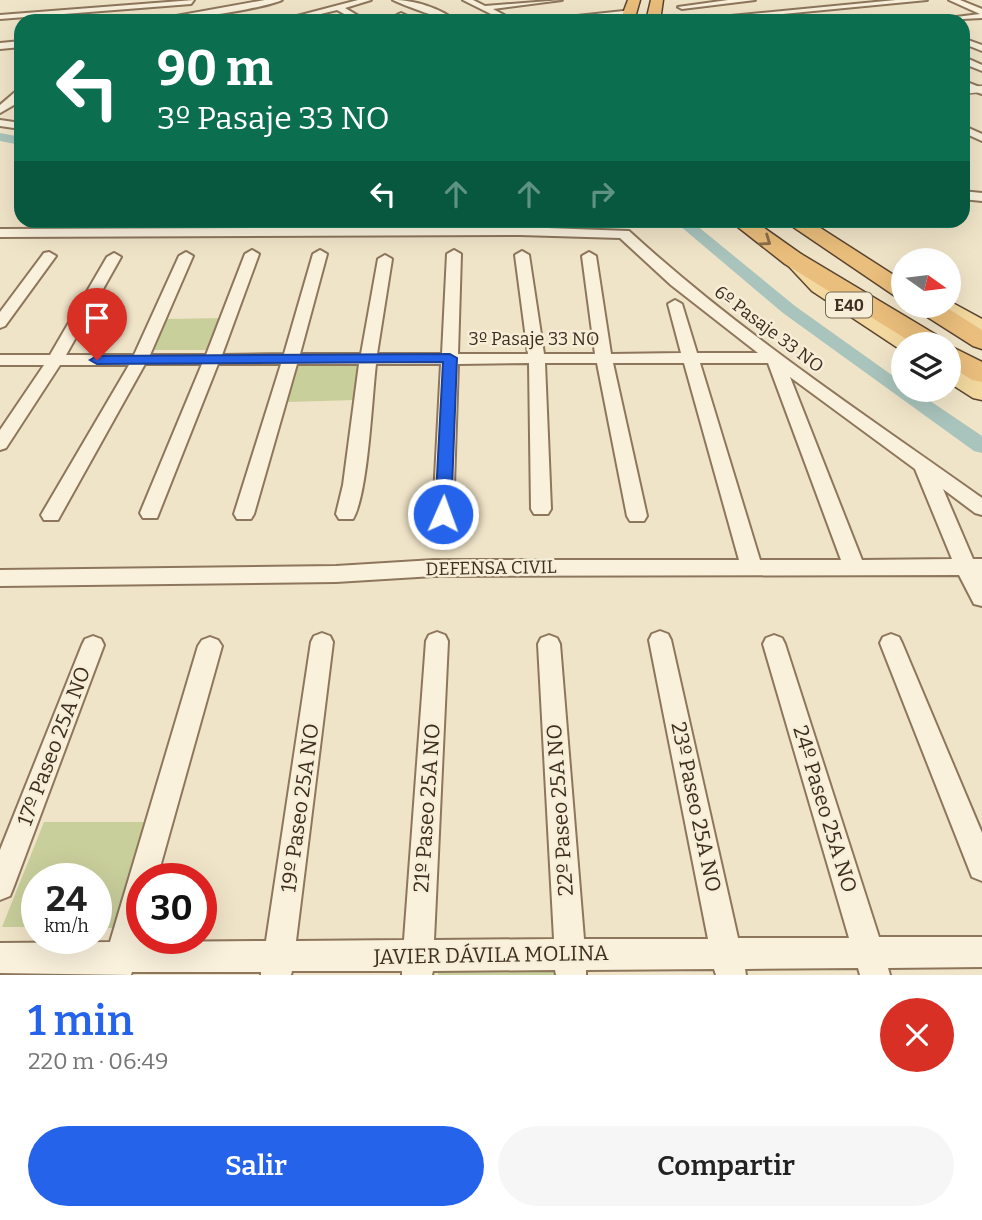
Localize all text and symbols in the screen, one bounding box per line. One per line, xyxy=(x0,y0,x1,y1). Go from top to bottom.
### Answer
text: 90 m xyxy=(157,39,273,98)
icon: left xyxy=(42,42,133,133)
text: 3º Pasaje 33 NO xyxy=(157,99,390,137)
icon: left xyxy=(364,175,402,213)
icon: ahead xyxy=(437,175,475,213)
icon: ahead xyxy=(510,175,548,213)
icon: right xyxy=(583,175,621,213)
one-way arrow xyxy=(758,233,771,245)
north arrow xyxy=(891,248,961,318)
map controls xyxy=(891,248,961,402)
street label: 6º Pasaje 33 NO xyxy=(710,281,828,377)
pin xyxy=(67,288,127,360)
road number: E40 xyxy=(826,292,872,318)
icon: arrive xyxy=(78,299,116,337)
street label: 3º Pasaje 33 NO xyxy=(469,328,599,350)
button: layers xyxy=(891,332,961,402)
position arrow xyxy=(406,477,480,551)
street label: DEFENSA CIVIL xyxy=(425,556,557,580)
street label: 17º Paseo 25A NO xyxy=(12,663,96,829)
street label: 23º Paseo 25A NO xyxy=(665,720,727,894)
street label: 19º Paseo 25A NO xyxy=(275,722,325,894)
street label: 24º Paseo 25A NO xyxy=(787,722,863,896)
street label: 21º Paseo 25A NO xyxy=(408,723,446,893)
street label: 22º Paseo 25A NO xyxy=(541,723,579,897)
speed limit sign: 30 xyxy=(126,863,217,954)
text: 24 xyxy=(46,878,87,920)
text: km/h xyxy=(44,915,89,937)
street label: JAVIER DÁVILA MOLINA xyxy=(372,940,609,970)
text: 1 min xyxy=(28,996,134,1046)
button: close xyxy=(880,998,954,1072)
text: 220 m · 06:49 xyxy=(28,1047,168,1075)
button: Salir xyxy=(28,1126,484,1206)
button: Compartir xyxy=(498,1126,954,1206)

